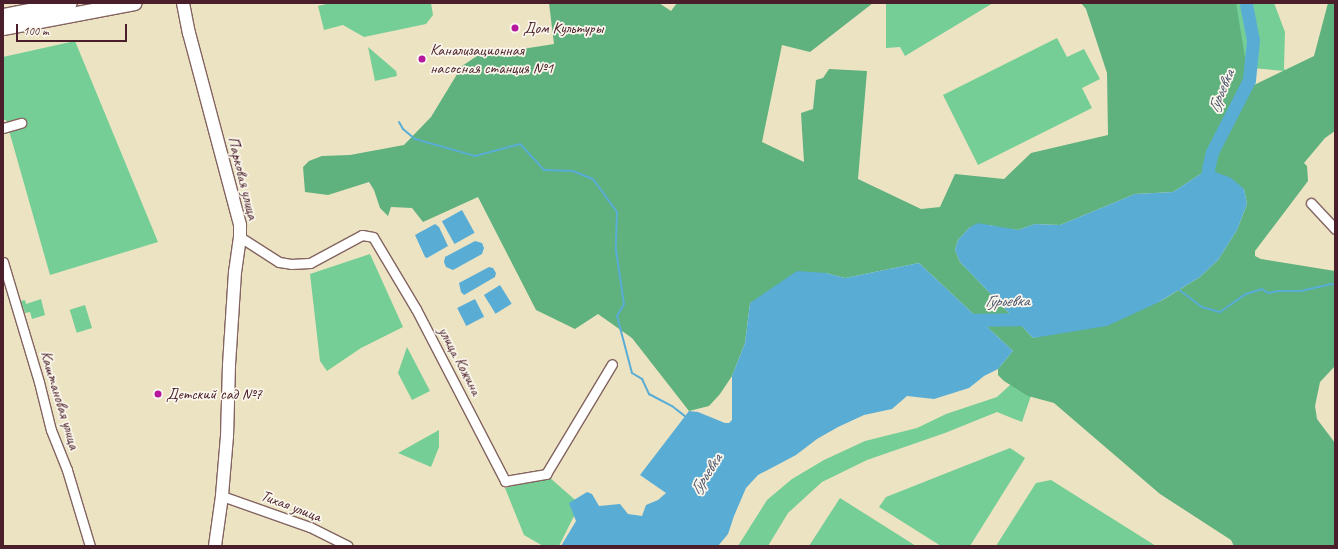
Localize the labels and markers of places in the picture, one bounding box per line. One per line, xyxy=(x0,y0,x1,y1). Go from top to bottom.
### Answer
place label: Дом Культуры xyxy=(523,18,603,38)
marker: Дом Культуры xyxy=(510,23,520,33)
place label: Канализационная насосная станция №1 xyxy=(430,40,556,78)
marker: Канализационная насосная станция №1 xyxy=(417,54,427,64)
place label: Детский сад №7 xyxy=(166,384,262,404)
marker: Детский сад №7 xyxy=(153,389,163,399)

